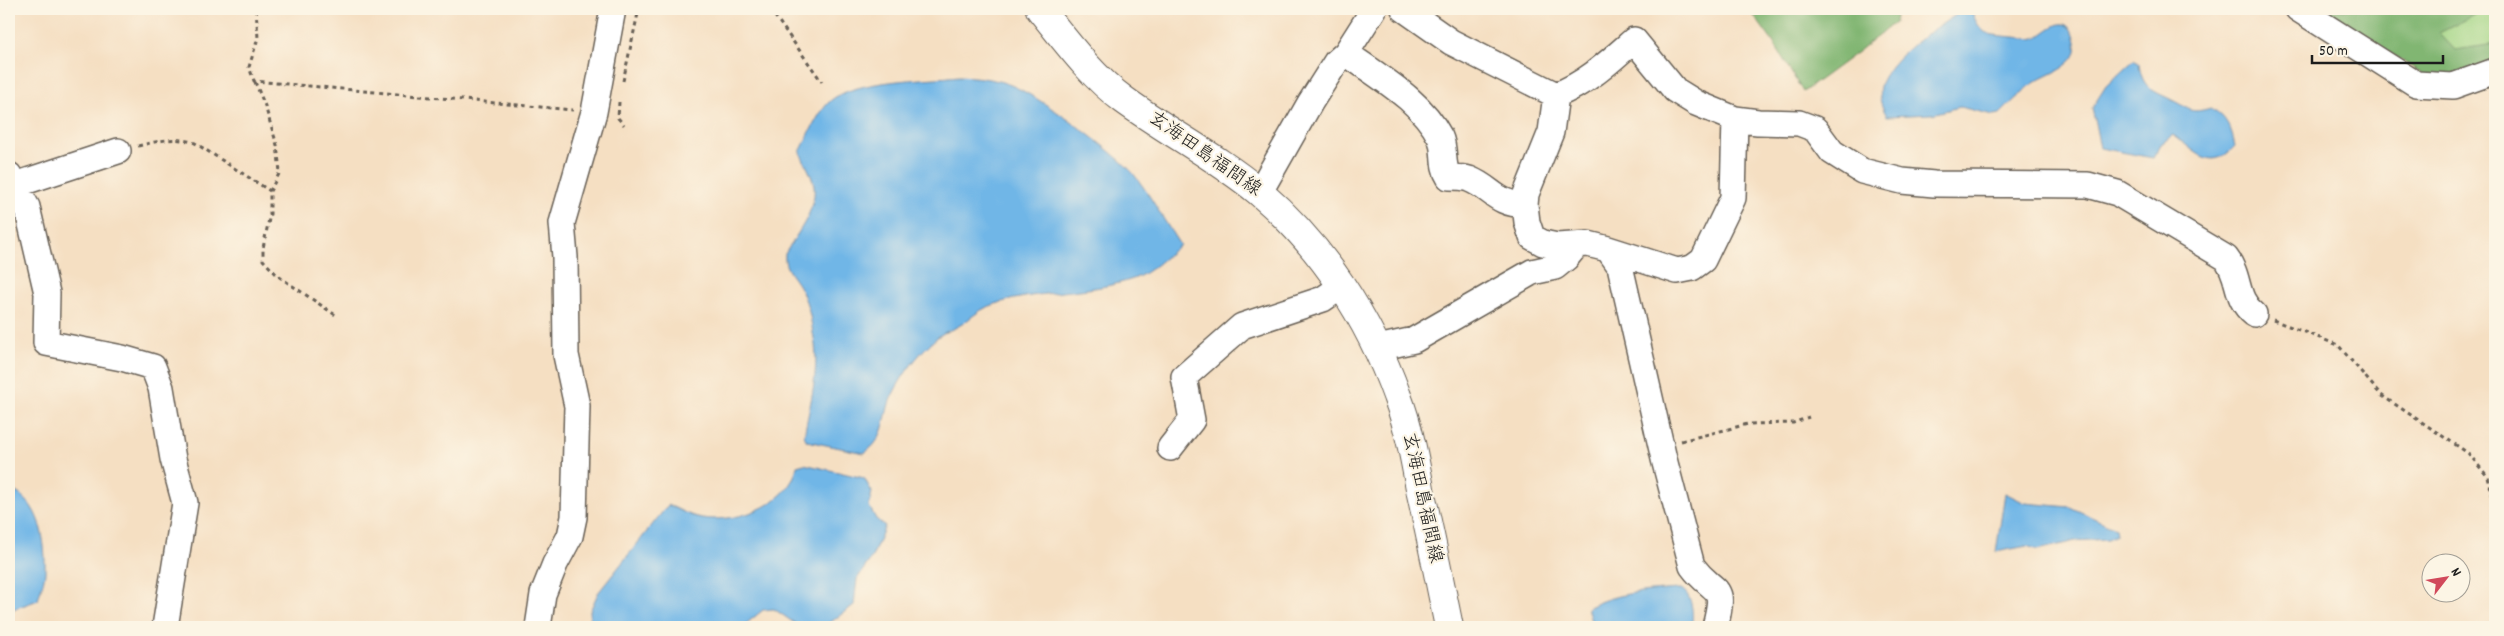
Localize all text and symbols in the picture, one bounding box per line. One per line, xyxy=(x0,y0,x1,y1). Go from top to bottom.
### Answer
scale bar xyxy=(2312,32,2443,64)
text: 50 m xyxy=(2319,41,2348,63)
street label: 玄海田島福間線 xyxy=(1142,106,1266,204)
street label: 玄海田島福間線 xyxy=(1394,430,1448,566)
north arrow xyxy=(2422,554,2472,604)
text: N xyxy=(2445,564,2466,581)

